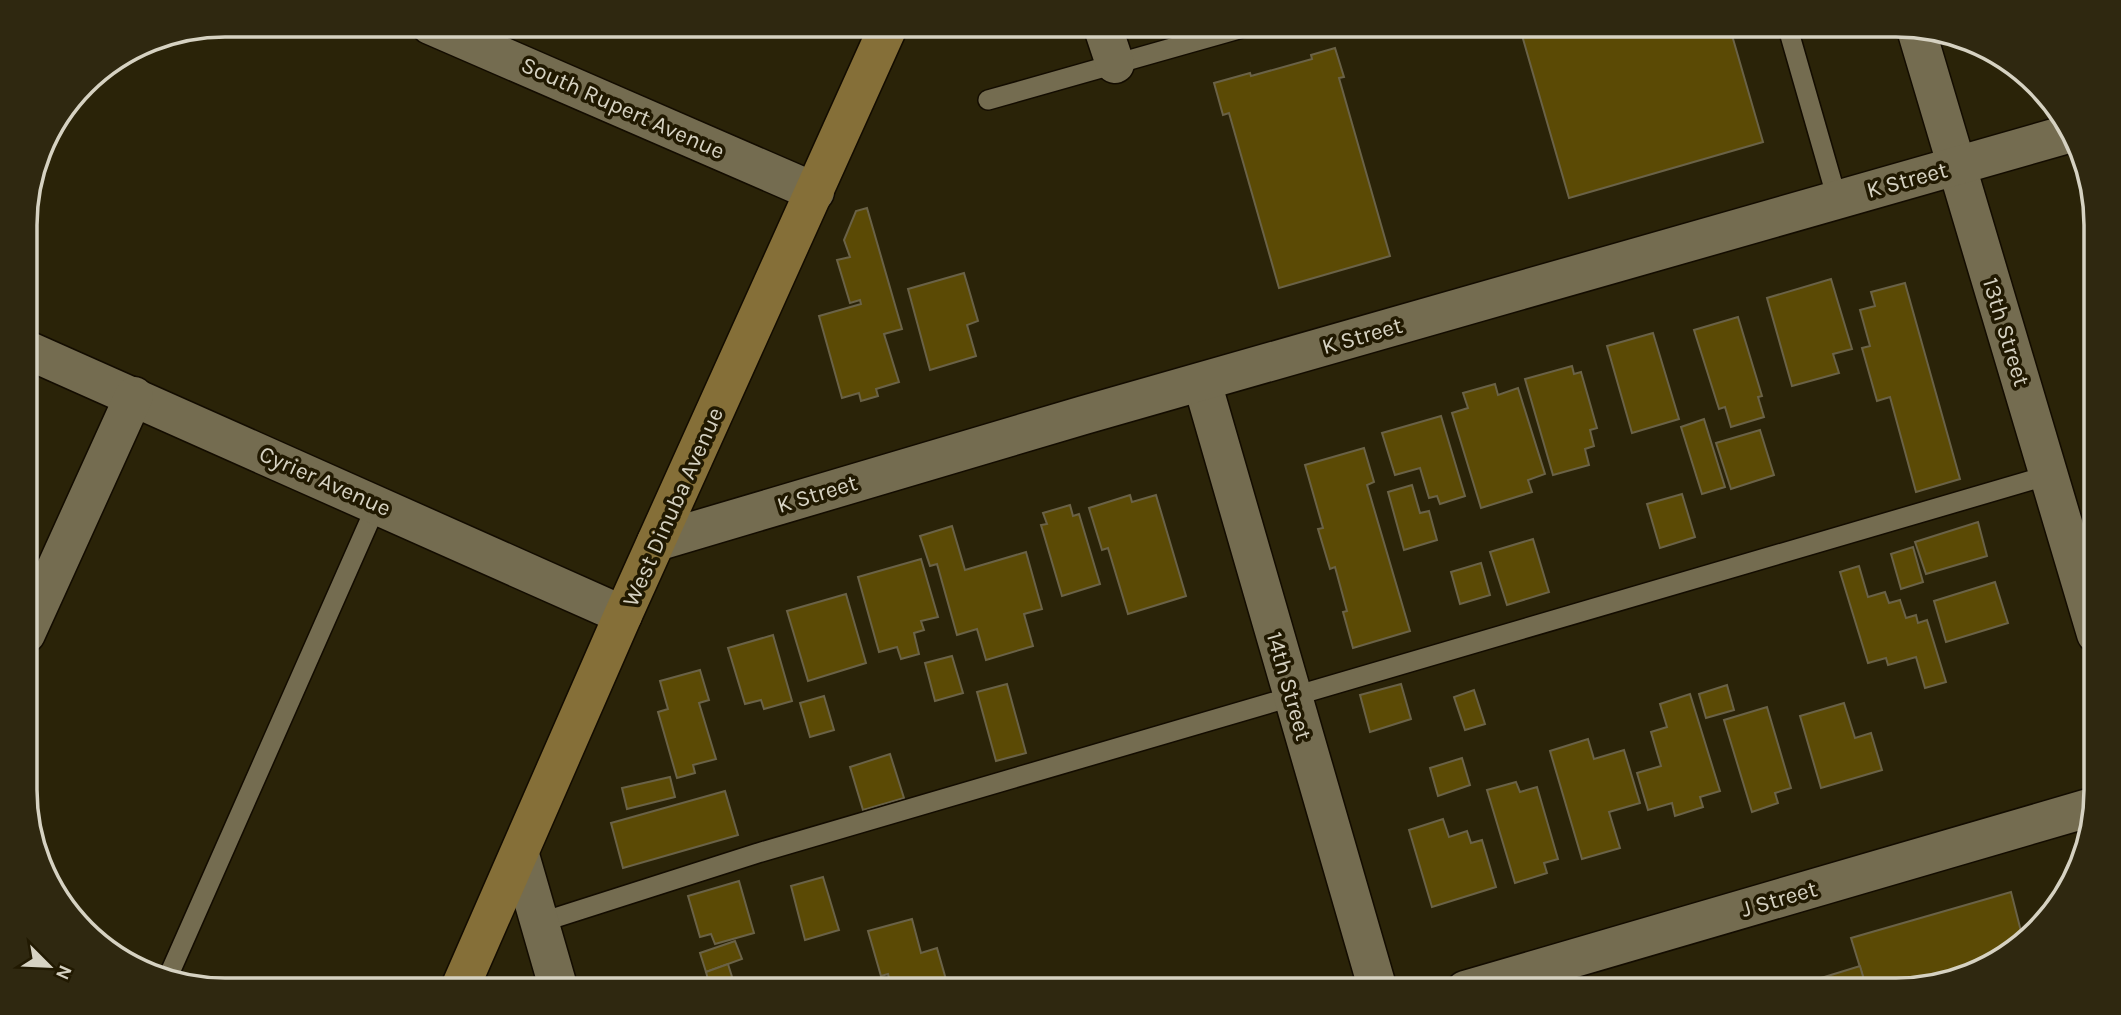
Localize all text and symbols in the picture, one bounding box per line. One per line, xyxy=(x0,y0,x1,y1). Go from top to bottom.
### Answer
street label: South Rupert Avenue xyxy=(517,51,729,165)
street label: K Street xyxy=(1864,156,1951,204)
street label: 13th Street xyxy=(1977,274,2035,390)
street label: K Street xyxy=(1319,312,1406,360)
street label: West Dinuba Avenue xyxy=(617,403,729,611)
street label: Cyrier Avenue xyxy=(255,440,395,522)
street label: K Street xyxy=(774,469,861,519)
street label: 14th Street xyxy=(1261,629,1317,744)
street label: J Street xyxy=(1738,875,1820,923)
north arrow xyxy=(14,931,84,1001)
text: N xyxy=(51,962,76,983)

